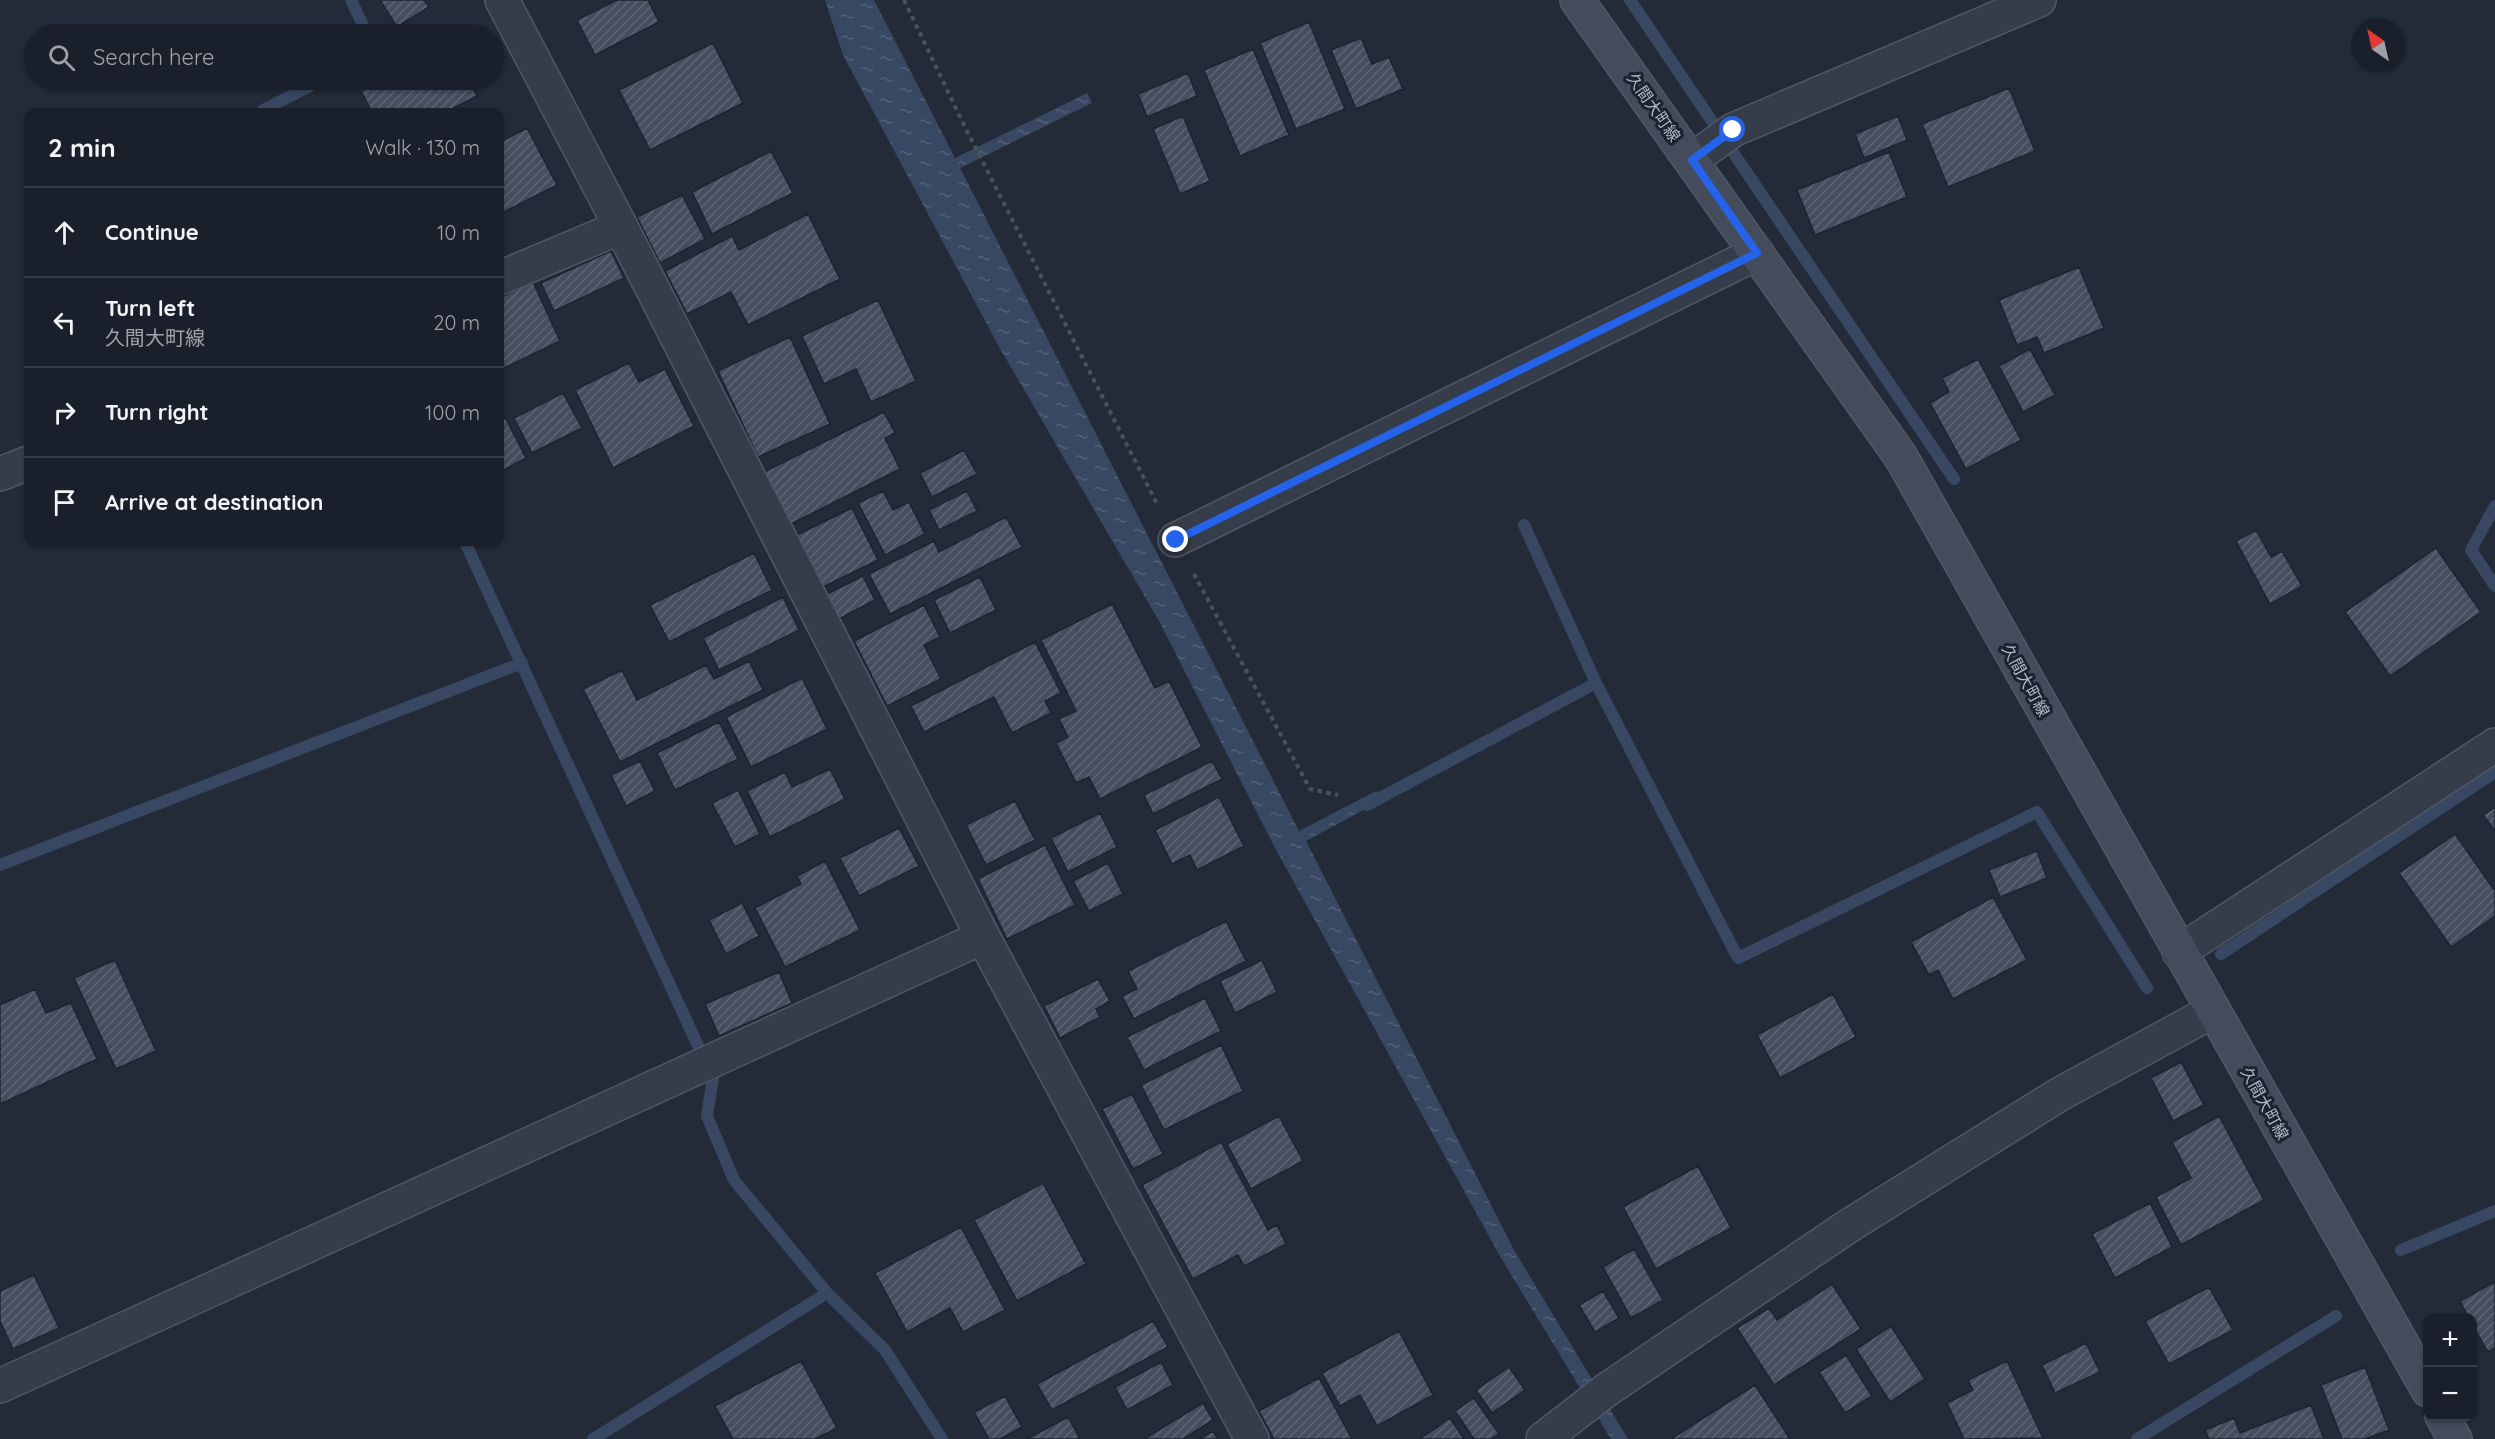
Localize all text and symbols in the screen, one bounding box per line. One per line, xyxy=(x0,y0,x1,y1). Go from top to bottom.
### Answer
north arrow xyxy=(2351,18,2405,72)
search box xyxy=(24,24,504,90)
icon: search xyxy=(45,41,78,74)
text: Search here xyxy=(93,43,214,71)
street label: 久間大町線 xyxy=(1623,68,1685,146)
route start xyxy=(1719,116,1745,142)
text: 2 min xyxy=(48,131,116,164)
text: Walk · 130 m xyxy=(365,135,480,160)
icon: ahead xyxy=(48,216,81,249)
text: Continue xyxy=(105,218,199,246)
text: 10 m xyxy=(437,220,480,245)
text: Turn left xyxy=(105,294,195,322)
icon: left xyxy=(48,306,81,339)
text: 20 m xyxy=(433,310,480,335)
text: 久間大町線 xyxy=(105,325,205,350)
icon: right xyxy=(48,396,81,429)
text: Turn right xyxy=(105,398,209,426)
text: 100 m xyxy=(425,400,480,425)
icon: arrive xyxy=(48,486,81,519)
text: Arrive at destination xyxy=(105,488,323,516)
route end xyxy=(1162,526,1188,552)
street label: 久間大町線 xyxy=(1998,640,2054,720)
street label: 久間大町線 xyxy=(2237,1063,2293,1143)
map controls xyxy=(2423,1313,2477,1421)
button: + xyxy=(2423,1313,2477,1367)
button: − xyxy=(2423,1367,2477,1421)

